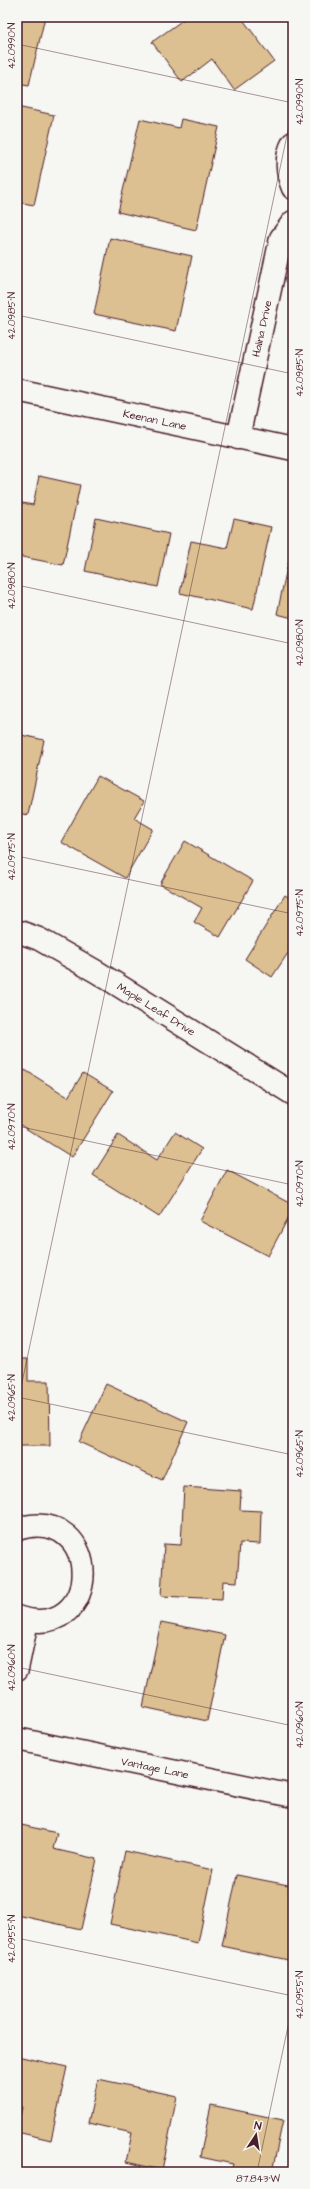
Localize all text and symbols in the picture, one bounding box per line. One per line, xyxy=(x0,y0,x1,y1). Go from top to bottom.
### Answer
text: 42.0990°N xyxy=(5,23,19,69)
text: 42.0990°N xyxy=(293,79,307,125)
text: 42.0985°N xyxy=(5,292,19,340)
street label: Halina Drive xyxy=(249,299,275,358)
text: 42.0985°N xyxy=(293,349,307,397)
street label: Keenan Lane xyxy=(122,406,188,434)
text: 42.0980°N xyxy=(5,562,19,610)
text: 42.0980°N xyxy=(293,619,307,667)
text: 42.0975°N xyxy=(5,833,19,881)
text: 42.0975°N xyxy=(293,889,307,937)
street label: Maple Leaf Drive xyxy=(114,979,198,1039)
text: 42.0970°N xyxy=(5,1104,19,1150)
text: 42.0970°N xyxy=(293,1161,307,1207)
text: 42.0965°N xyxy=(5,1374,19,1422)
text: 42.0965°N xyxy=(293,1430,307,1478)
text: 42.0960°N xyxy=(5,1645,19,1691)
text: 42.0960°N xyxy=(293,1702,307,1748)
street label: Vantage Lane xyxy=(120,1754,190,1782)
text: 42.0955°N xyxy=(5,1915,19,1963)
text: 42.0955°N xyxy=(293,1971,307,2019)
north arrow xyxy=(236,2115,276,2155)
text: N xyxy=(253,2118,263,2134)
text: 87.843°W xyxy=(236,2172,281,2186)

